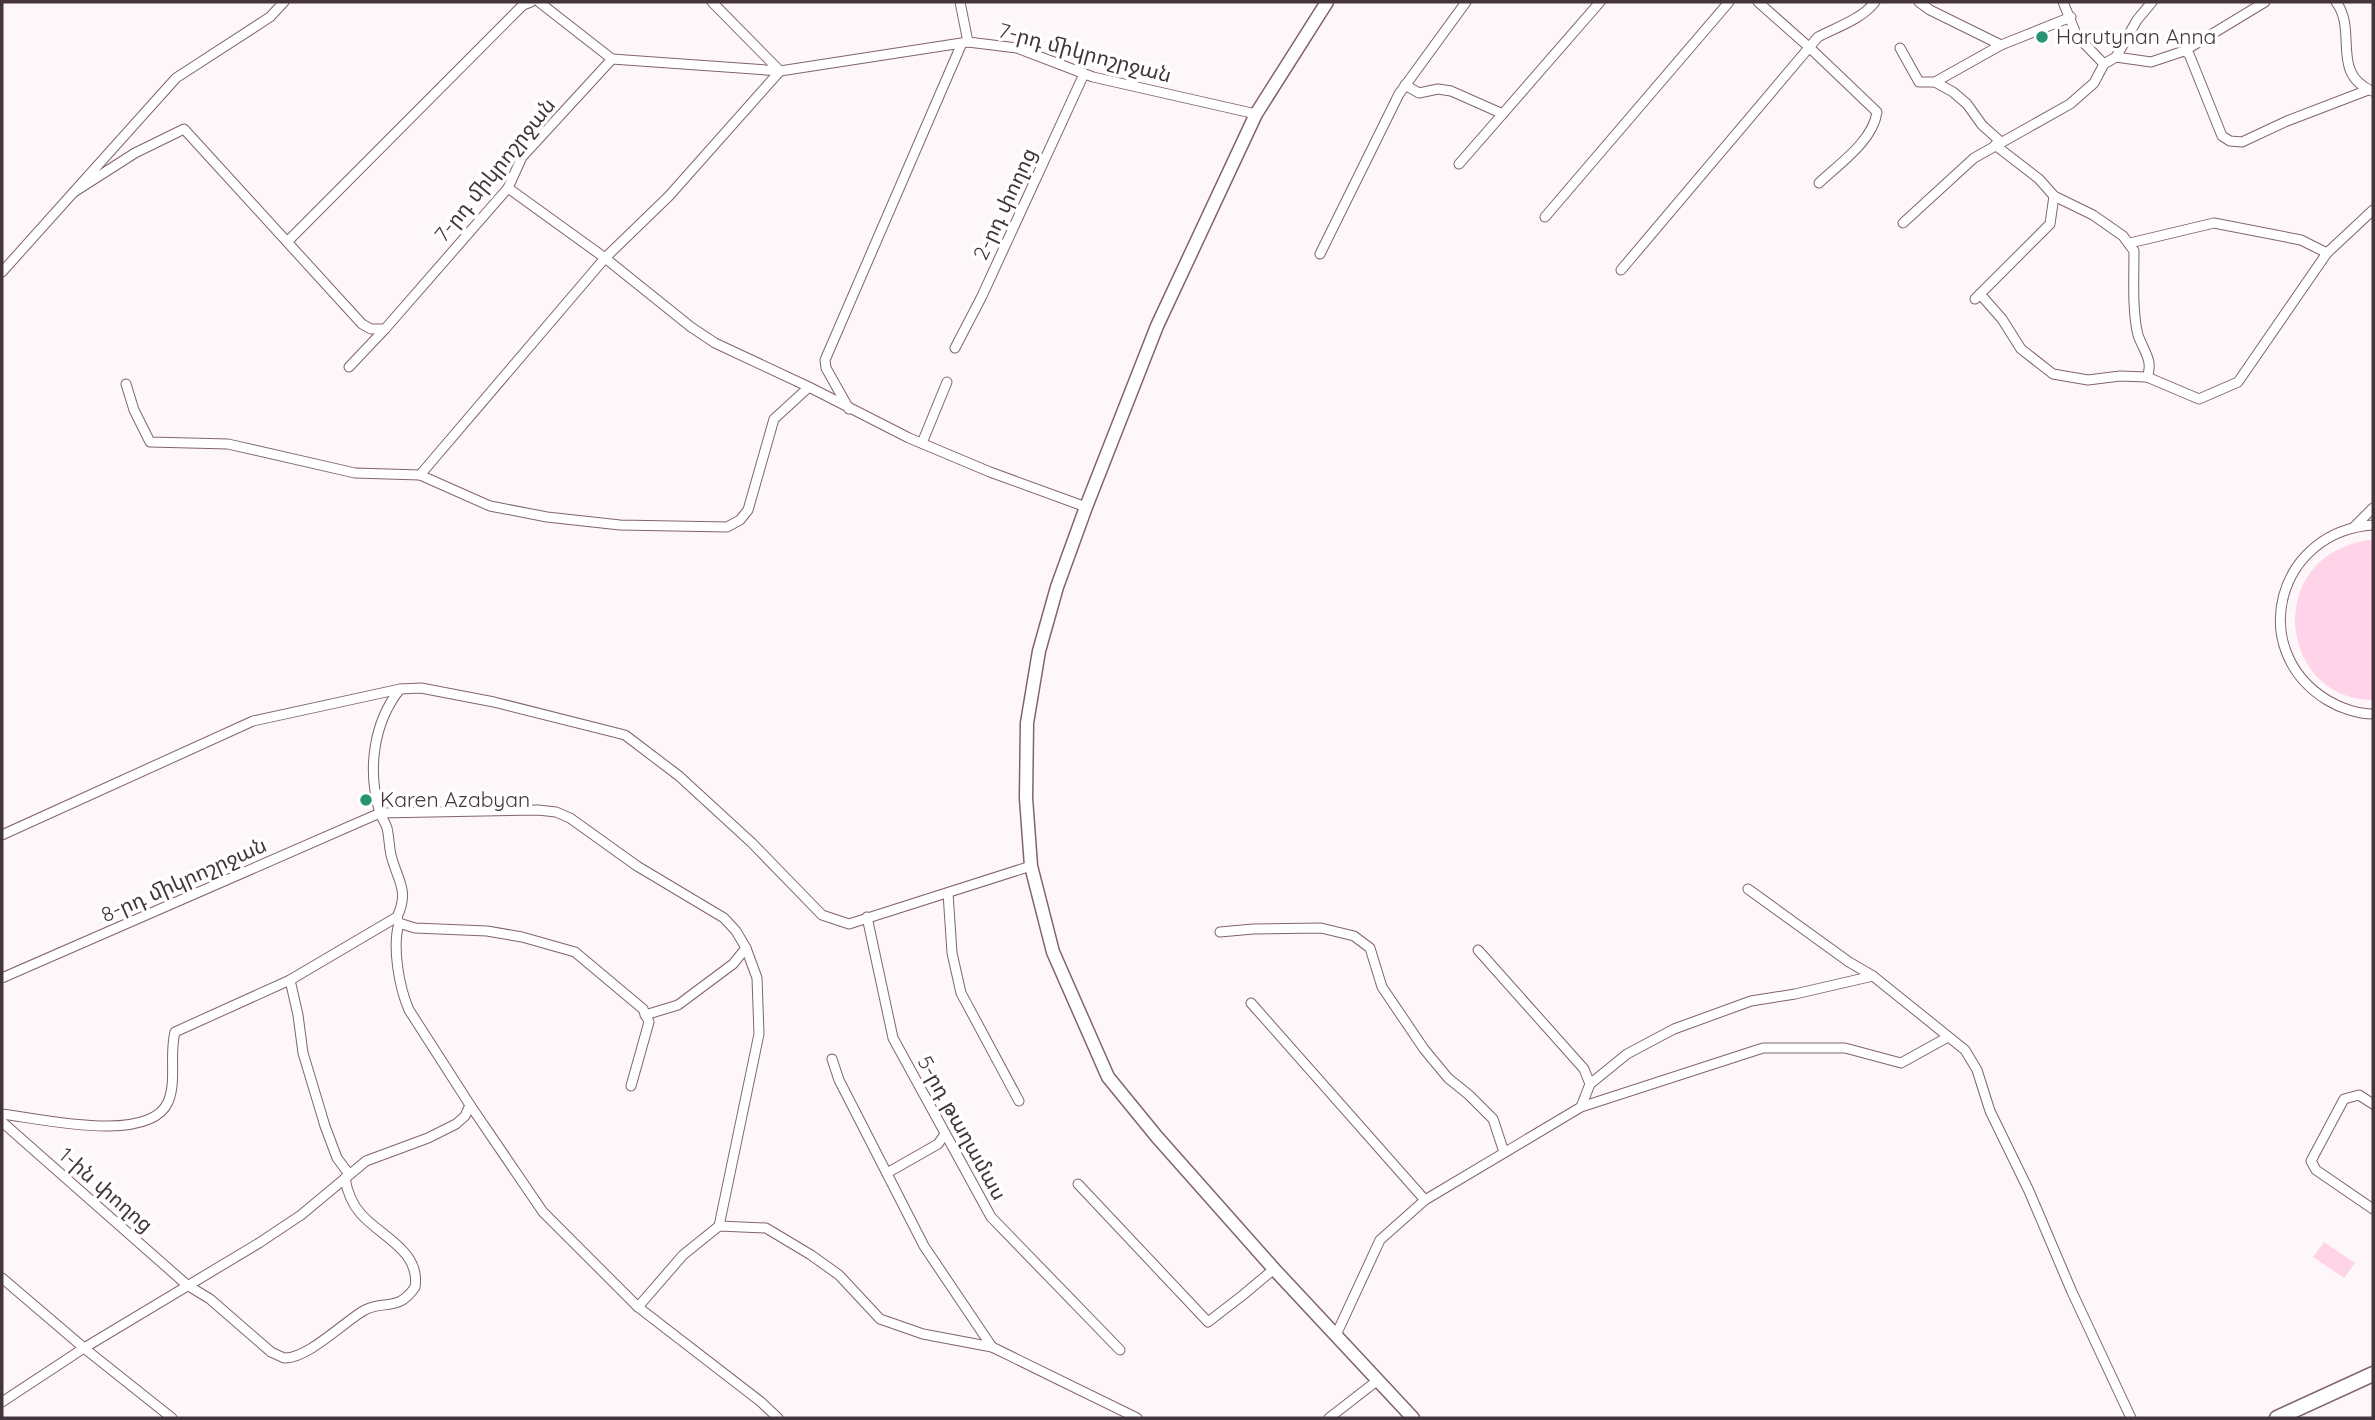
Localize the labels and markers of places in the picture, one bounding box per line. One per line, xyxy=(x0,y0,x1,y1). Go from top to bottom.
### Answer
place label: Harutynan Anna xyxy=(2056,23,2216,49)
marker: Harutynan Anna xyxy=(2034,29,2050,45)
place label: Karen Azabyan xyxy=(380,786,530,812)
marker: Karen Azabyan xyxy=(358,792,374,808)

